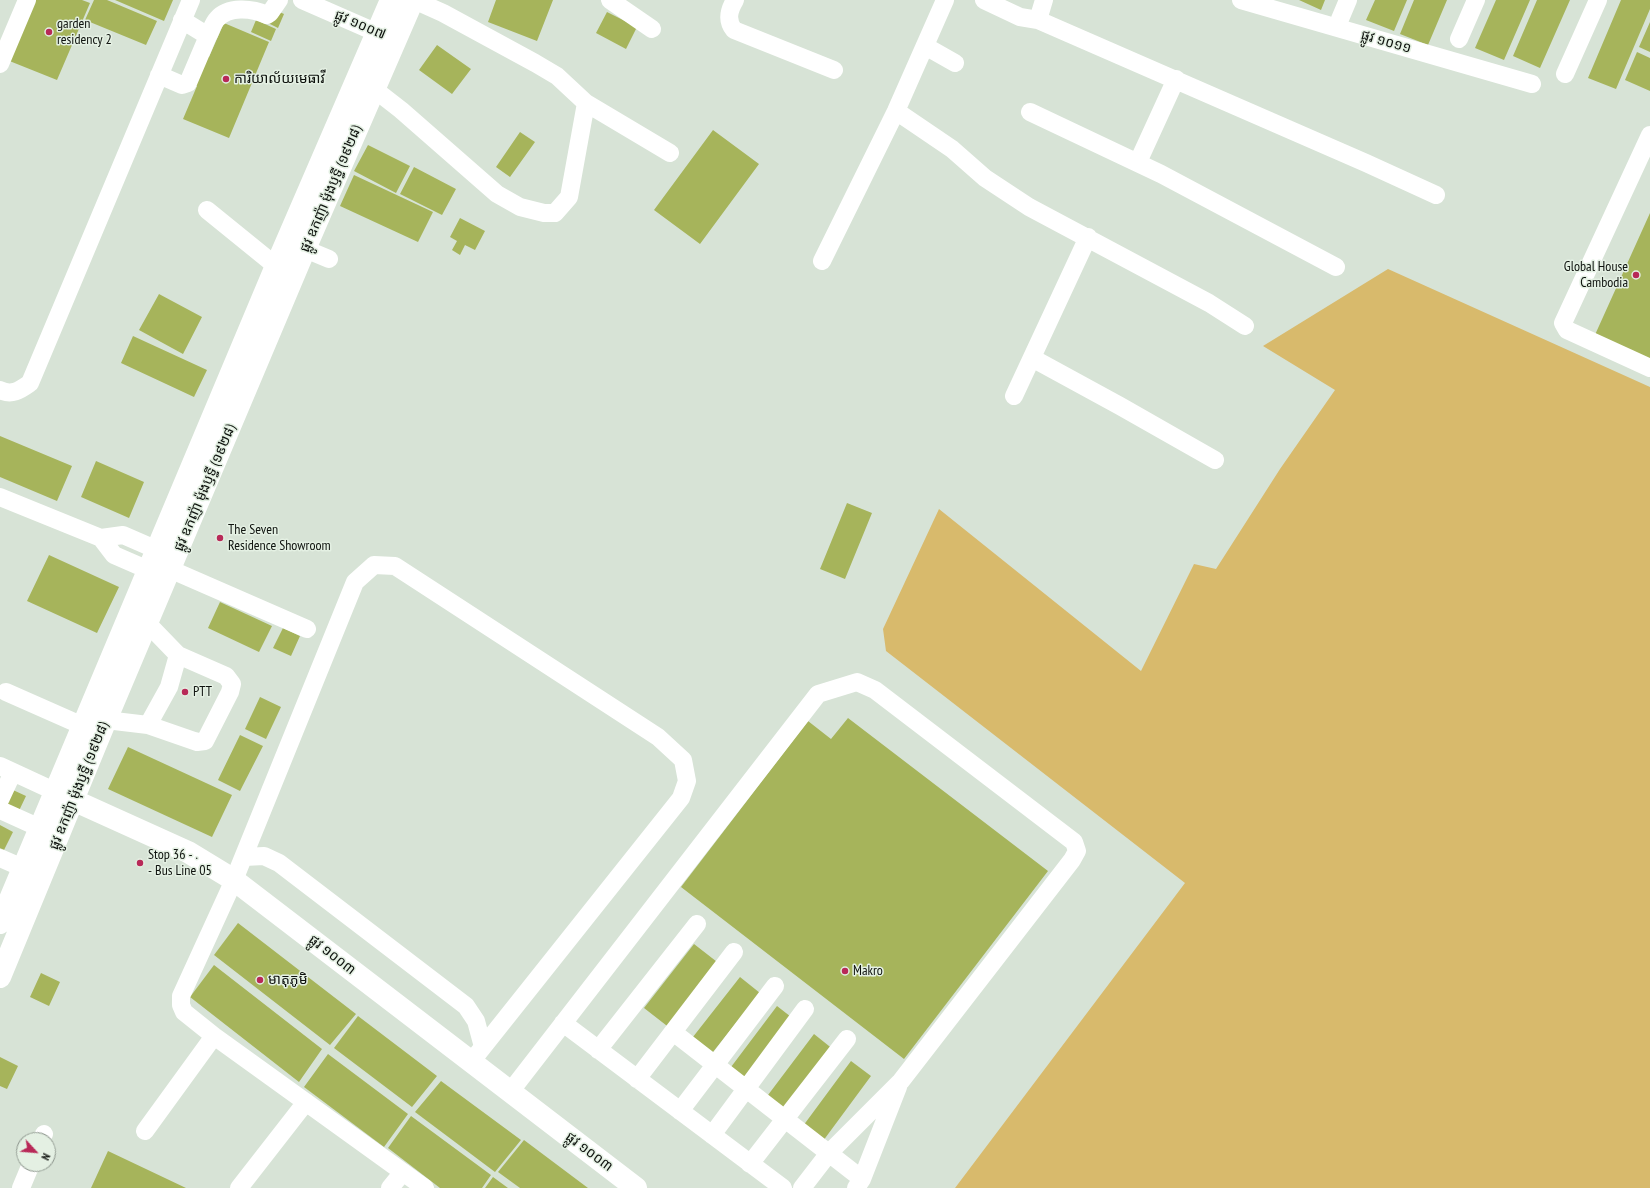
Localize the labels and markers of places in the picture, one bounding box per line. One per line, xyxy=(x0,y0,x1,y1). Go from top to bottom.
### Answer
place label: garden residency 2 xyxy=(57,16,112,48)
marker: garden residency 2 xyxy=(44,27,54,37)
place label: ការិយាល័យមេធាវី xyxy=(234,71,325,87)
marker: ការិយាល័យមេធាវី xyxy=(221,74,231,84)
place label: Global House Cambodia xyxy=(1564,259,1628,292)
marker: Global House Cambodia xyxy=(1631,270,1641,280)
place label: The Seven Residence Showroom xyxy=(228,522,331,554)
marker: The Seven Residence Showroom xyxy=(215,533,225,543)
place label: PTT xyxy=(193,684,212,700)
marker: PTT xyxy=(180,687,190,697)
place label: Stop 36 - . - Bus Line 05 xyxy=(148,847,212,880)
marker: Stop 36 - . - Bus Line 05 xyxy=(135,858,145,868)
place label: Makro xyxy=(853,963,883,979)
marker: Makro xyxy=(840,966,850,976)
place label: មាតុភូមិ xyxy=(268,972,308,988)
marker: មាតុភូមិ xyxy=(255,975,265,985)

